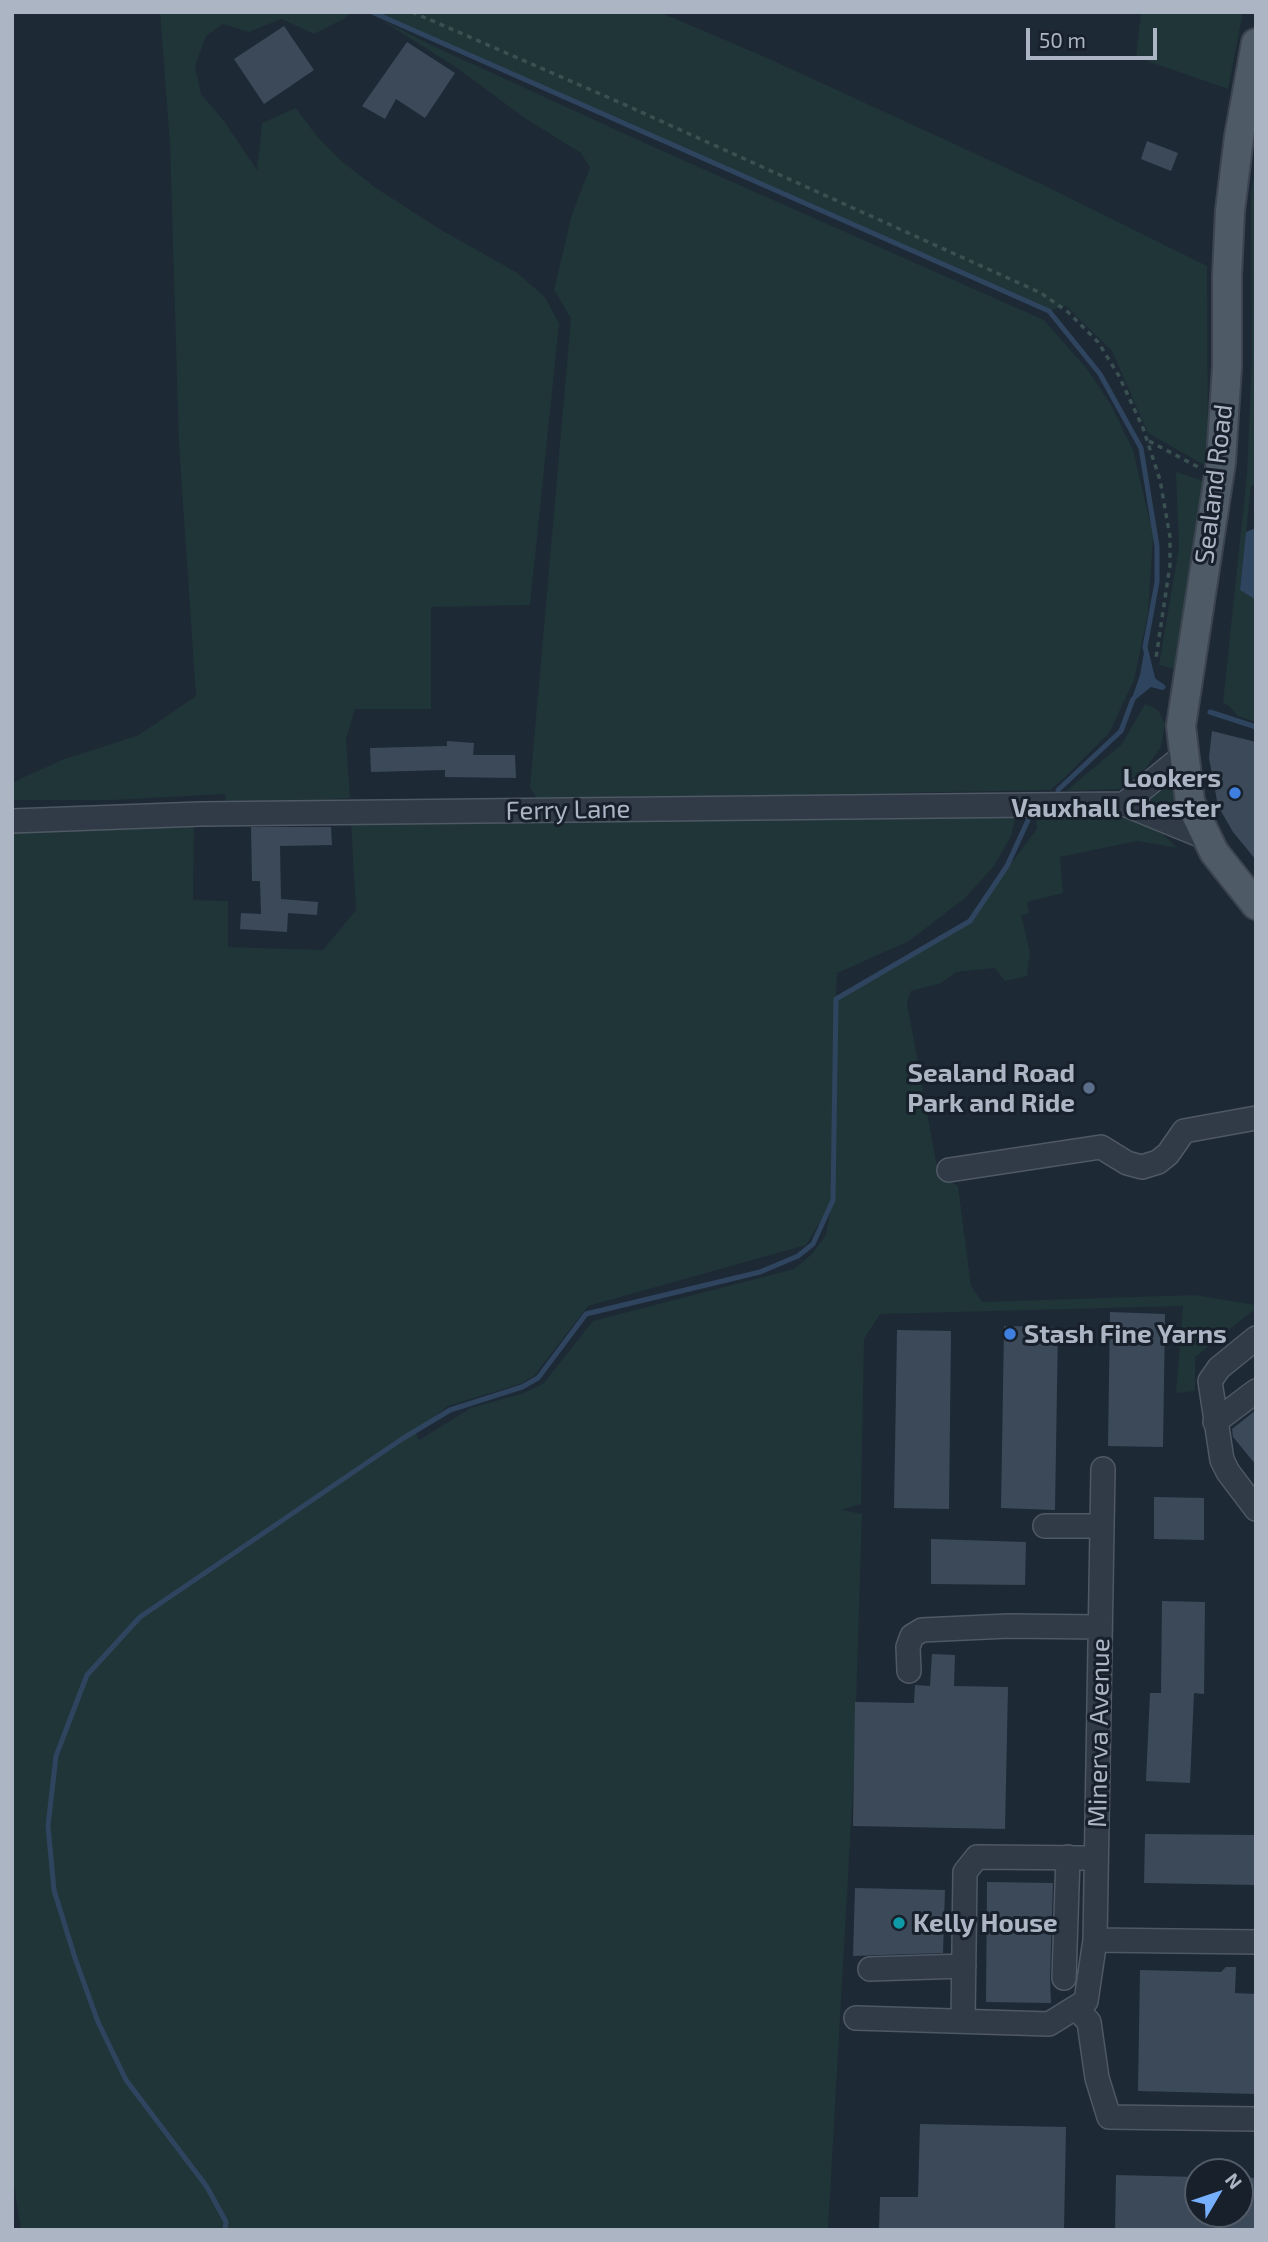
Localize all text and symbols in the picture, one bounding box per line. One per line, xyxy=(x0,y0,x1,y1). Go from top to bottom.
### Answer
scale bar xyxy=(1030,14,1161,58)
text: 50 m xyxy=(1039,27,1086,52)
street label: Sealand Road xyxy=(1189,402,1239,566)
place label: Lookers Vauxhall Chester xyxy=(1011,762,1221,824)
marker: Lookers Vauxhall Chester xyxy=(1227,785,1243,801)
street label: Ferry Lane xyxy=(505,793,631,827)
place label: Sealand Road Park and Ride xyxy=(907,1057,1075,1118)
marker: Sealand Road Park and Ride xyxy=(1081,1080,1097,1096)
place label: Stash Fine Yarns xyxy=(1024,1318,1227,1350)
marker: Stash Fine Yarns xyxy=(1002,1326,1018,1342)
street label: Minerva Avenue xyxy=(1082,1638,1116,1828)
place label: Kelly House xyxy=(913,1907,1058,1939)
marker: Kelly House xyxy=(891,1915,907,1931)
north arrow xyxy=(1184,2158,1254,2228)
text: N xyxy=(1221,2168,1247,2193)

